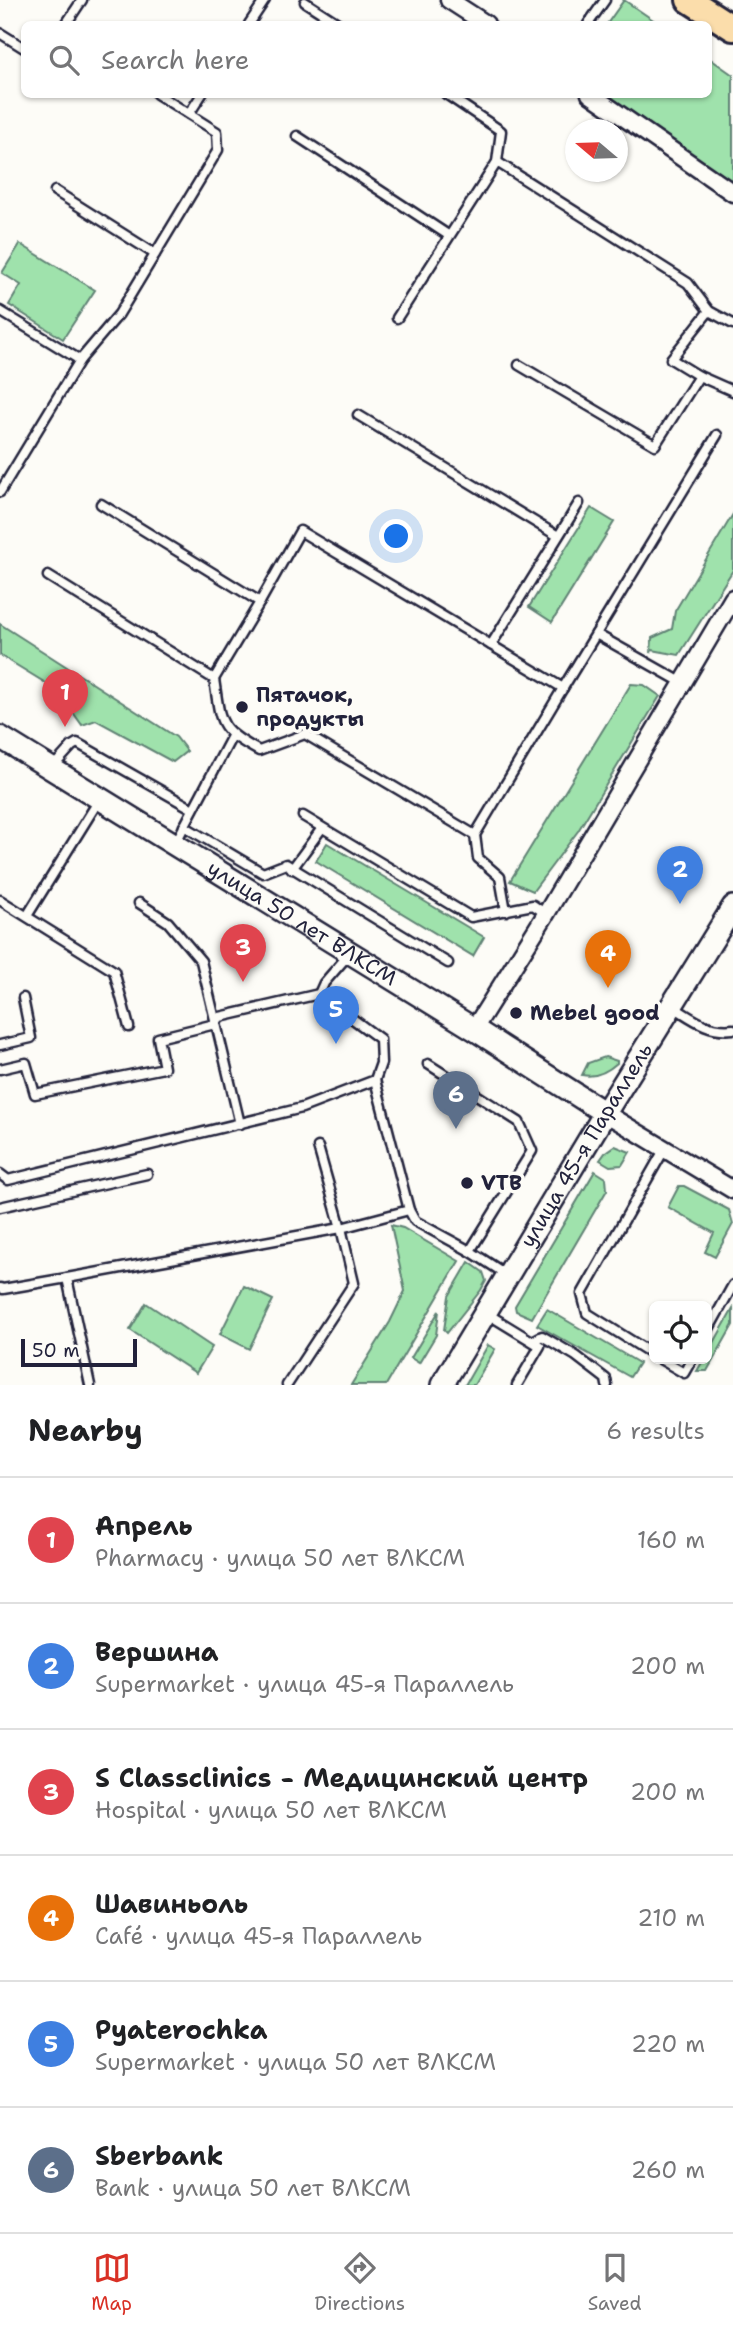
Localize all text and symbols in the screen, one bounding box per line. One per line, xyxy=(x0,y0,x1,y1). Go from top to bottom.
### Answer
search box xyxy=(21,21,712,98)
icon: search xyxy=(45,41,83,79)
text: Search here xyxy=(101,42,250,77)
north arrow xyxy=(565,119,628,182)
your location xyxy=(379,519,413,553)
pin: 1 xyxy=(42,669,88,727)
place label: Пятачок, продукты xyxy=(256,681,364,733)
marker: Пятачок, продукты xyxy=(234,699,250,715)
pin: 2 xyxy=(657,846,703,904)
street label: улица 50 лет ВЛКСМ xyxy=(202,854,402,992)
pin: 3 xyxy=(220,924,266,982)
pin: 4 xyxy=(585,930,631,988)
pin: 5 xyxy=(313,986,359,1044)
place label: Mebel good xyxy=(530,999,660,1027)
marker: Mebel good xyxy=(508,1005,524,1021)
street label: улица 45-я Параллель xyxy=(514,1038,659,1253)
pin: 6 xyxy=(433,1071,479,1129)
place label: VTB xyxy=(481,1169,522,1197)
marker: VTB xyxy=(459,1175,475,1191)
map controls xyxy=(649,1301,712,1364)
button: locate xyxy=(649,1301,712,1364)
scale bar xyxy=(21,1336,136,1368)
text: 50 m xyxy=(32,1338,80,1363)
text: Nearby xyxy=(28,1410,143,1451)
text: 6 results xyxy=(606,1416,705,1446)
text: Апрель xyxy=(95,1508,193,1543)
text: 1 xyxy=(46,1525,56,1555)
text: 160 m xyxy=(637,1525,705,1555)
text: Pharmacy · улица 50 лет ВЛКСМ xyxy=(95,1543,465,1573)
text: Вершина xyxy=(95,1634,219,1669)
text: 2 xyxy=(43,1651,59,1681)
text: 200 m xyxy=(630,1651,705,1681)
text: Supermarket · улица 45-я Параллель xyxy=(95,1669,514,1699)
text: S Classclinics - Медицинский центр xyxy=(95,1760,588,1795)
text: 3 xyxy=(43,1777,59,1807)
text: 200 m xyxy=(630,1777,705,1807)
text: Hospital · улица 50 лет ВЛКСМ xyxy=(95,1795,447,1825)
text: Шавиньоль xyxy=(95,1886,248,1921)
text: 4 xyxy=(43,1903,59,1933)
text: 210 m xyxy=(637,1903,705,1933)
text: Café · улица 45-я Параллель xyxy=(95,1921,422,1951)
text: Pyaterochka xyxy=(95,2012,268,2047)
text: 5 xyxy=(44,2029,58,2059)
text: 220 m xyxy=(631,2029,705,2059)
text: Supermarket · улица 50 лет ВЛКСМ xyxy=(95,2047,496,2077)
text: Sberbank xyxy=(95,2138,223,2173)
text: 6 xyxy=(43,2155,59,2185)
text: 260 m xyxy=(631,2155,705,2185)
text: Bank · улица 50 лет ВЛКСМ xyxy=(95,2173,411,2203)
tab: Map xyxy=(91,2249,132,2316)
tab: Directions xyxy=(315,2249,405,2316)
tab: Saved xyxy=(588,2249,642,2316)

